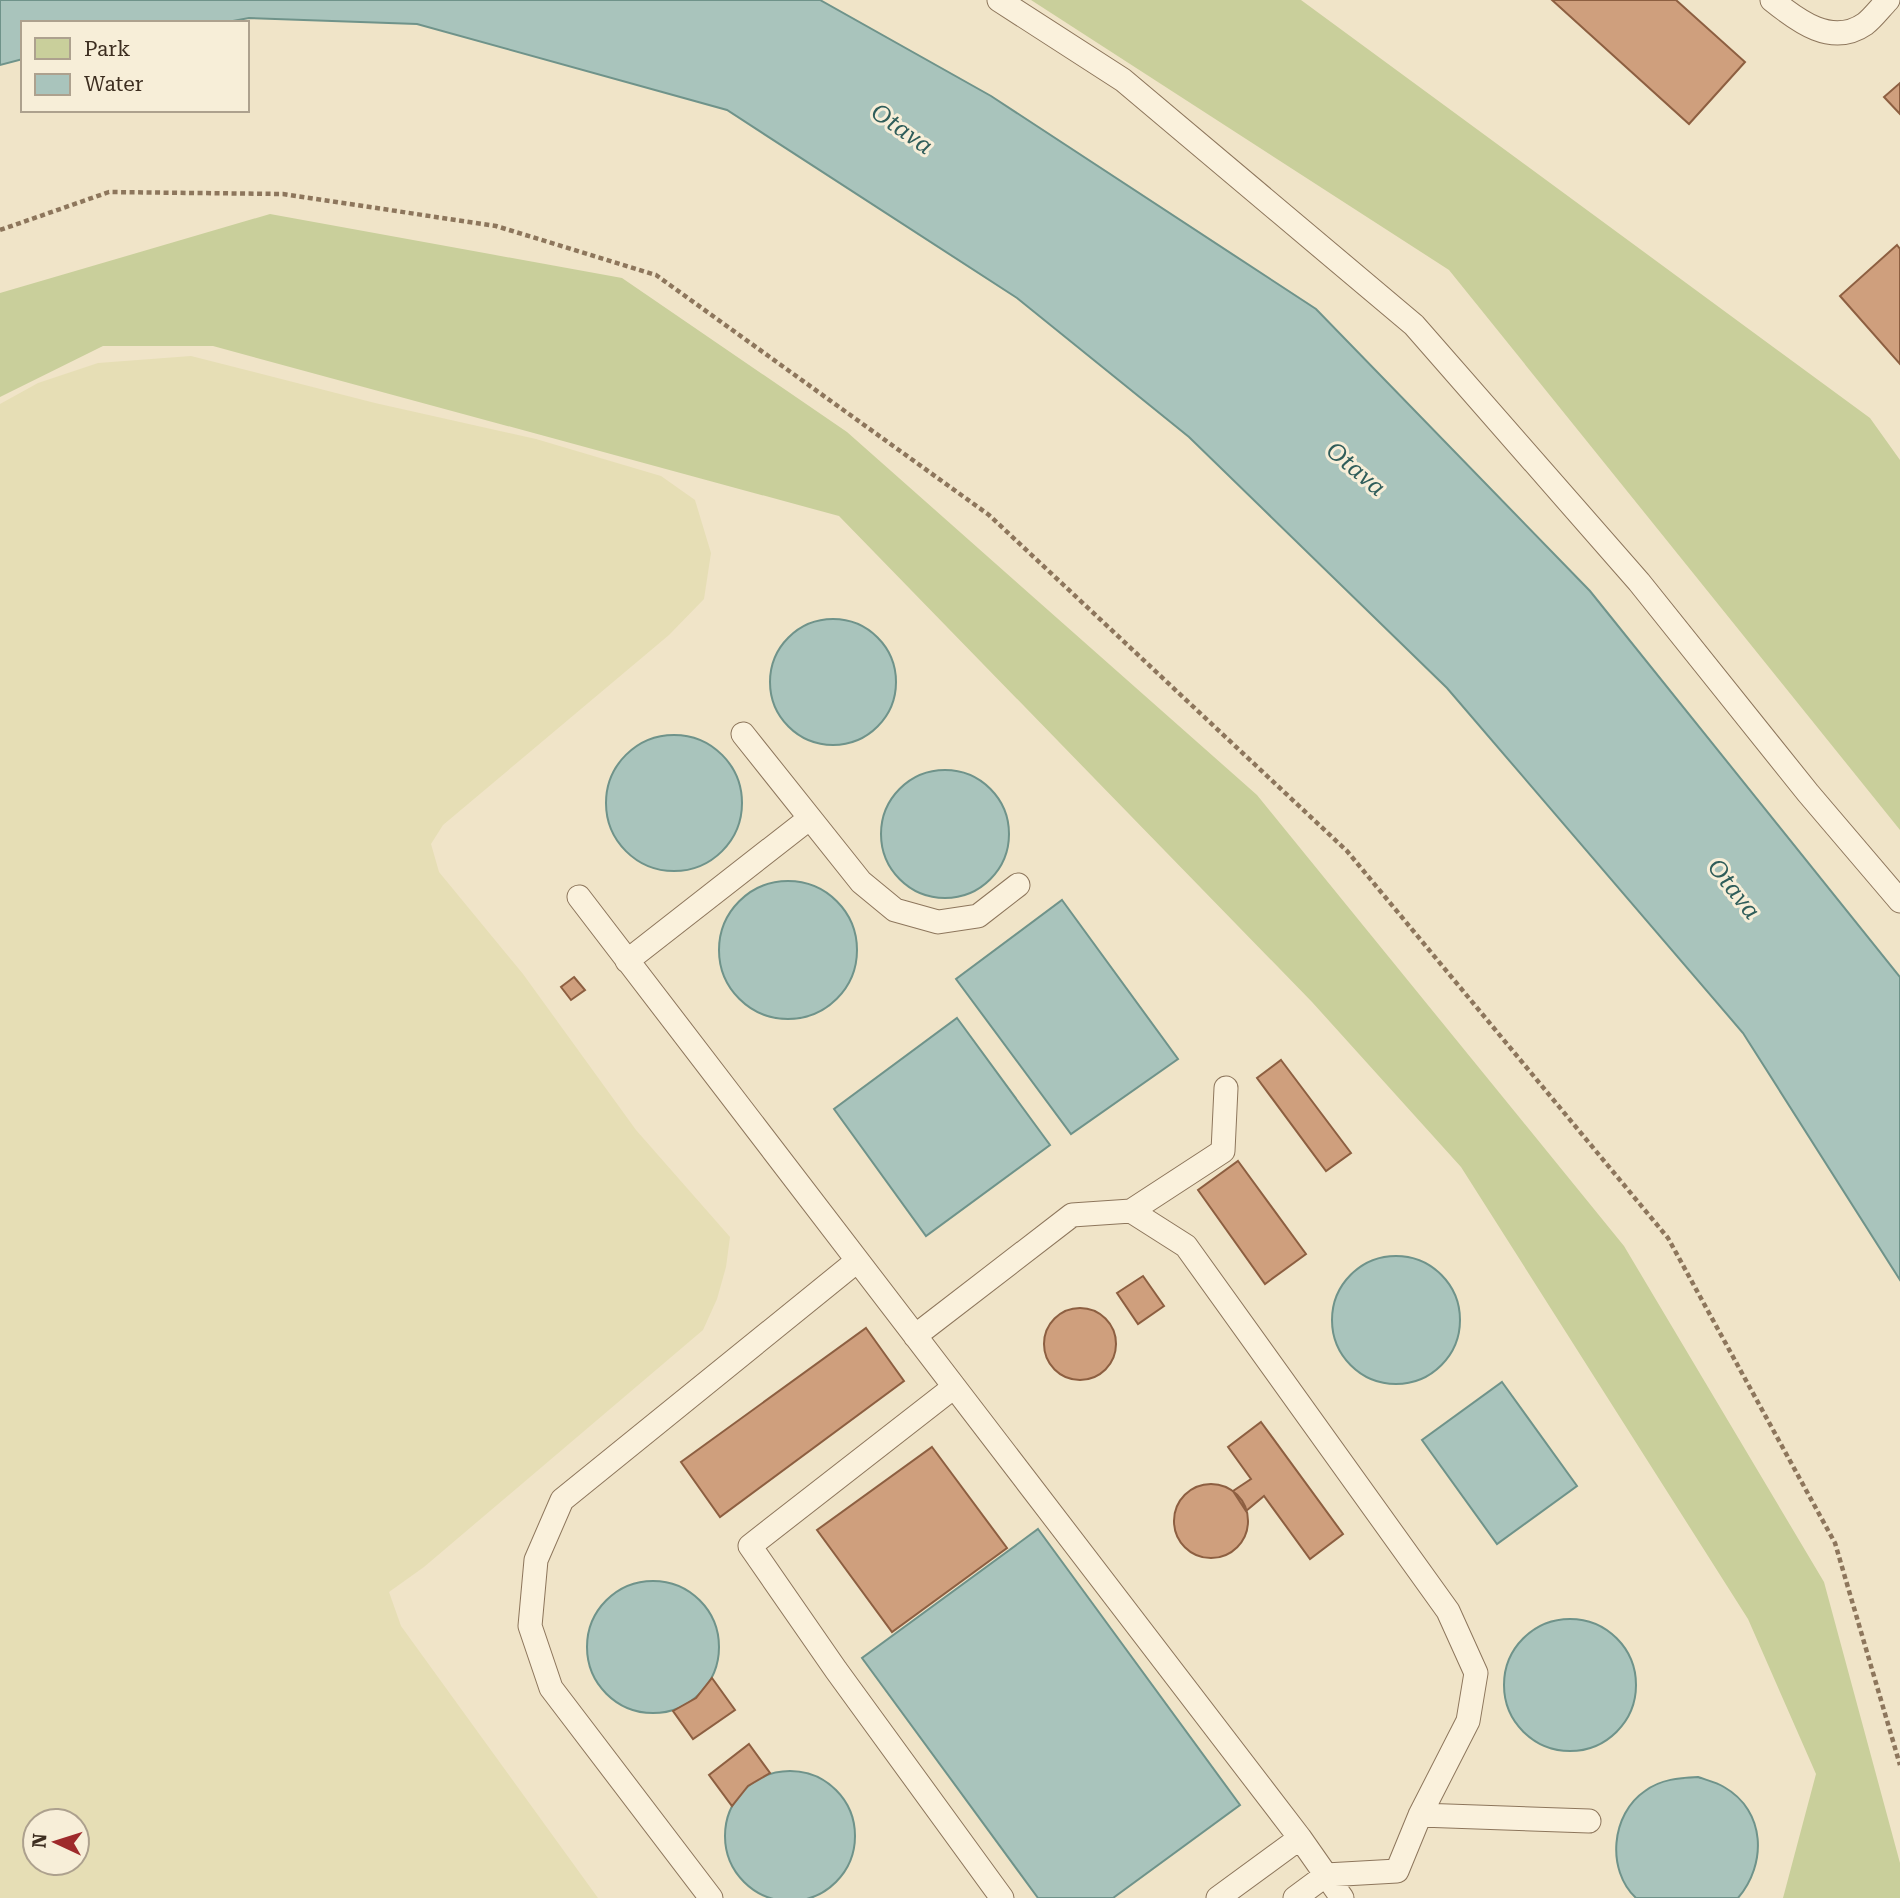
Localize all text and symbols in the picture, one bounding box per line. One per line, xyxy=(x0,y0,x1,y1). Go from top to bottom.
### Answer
legend xyxy=(21,21,248,112)
text: Park xyxy=(84,37,130,61)
text: Water xyxy=(84,72,144,96)
water label: Otava xyxy=(866,98,938,160)
water label: Otava xyxy=(1321,436,1391,502)
water label: Otava xyxy=(1702,853,1766,925)
north arrow xyxy=(21,1807,91,1877)
text: N xyxy=(28,1832,52,1849)

